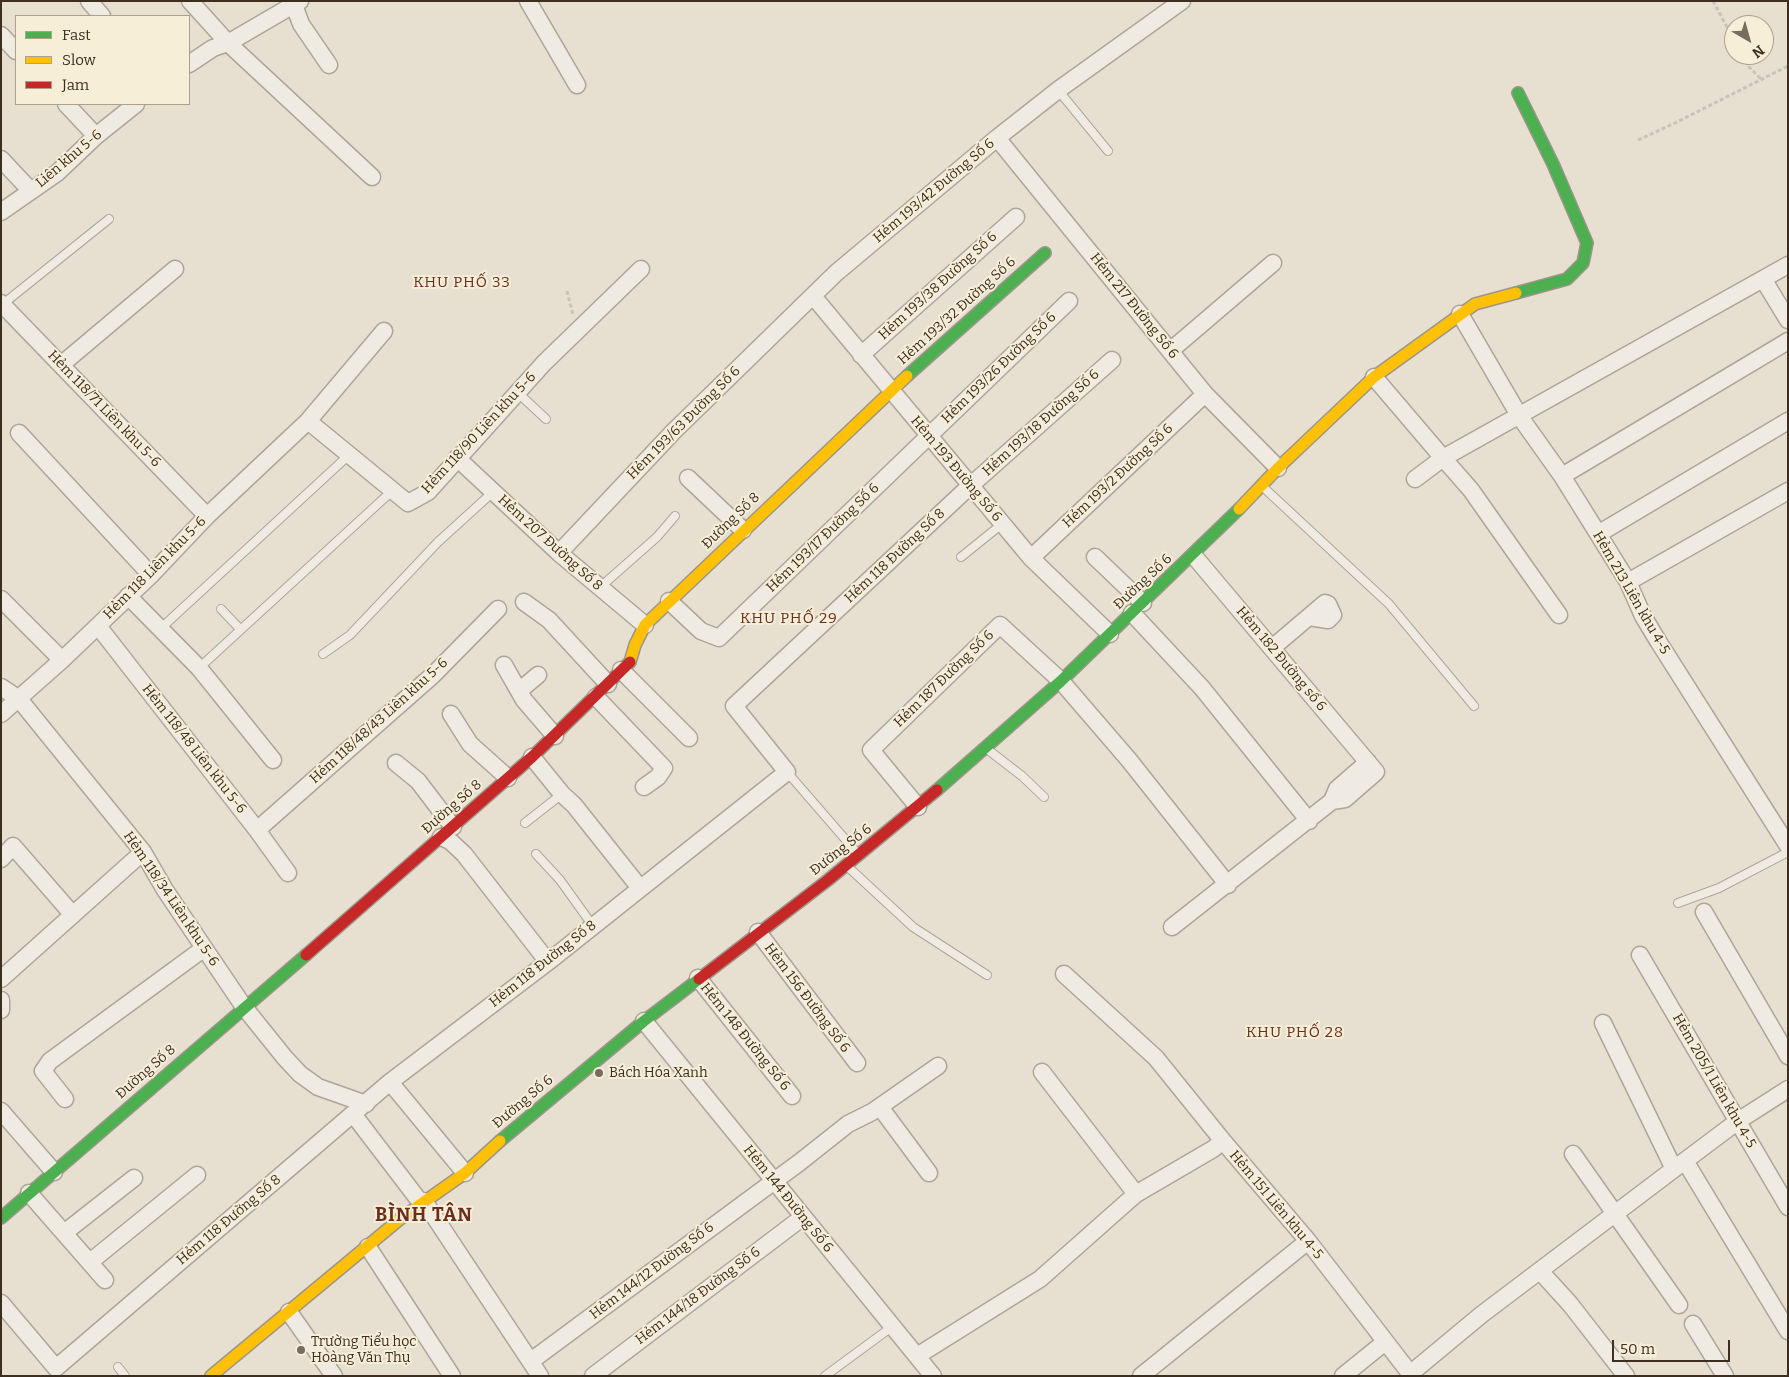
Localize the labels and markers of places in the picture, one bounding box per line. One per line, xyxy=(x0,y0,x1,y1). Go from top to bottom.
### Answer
place label: Bách Hóa Xanh xyxy=(609,1065,708,1081)
marker: Bách Hóa Xanh xyxy=(593,1067,605,1079)
place label: Trường Tiểu học Hoàng Văn Thụ xyxy=(311,1334,417,1366)
marker: Trường Tiểu học Hoàng Văn Thụ xyxy=(295,1344,307,1356)

